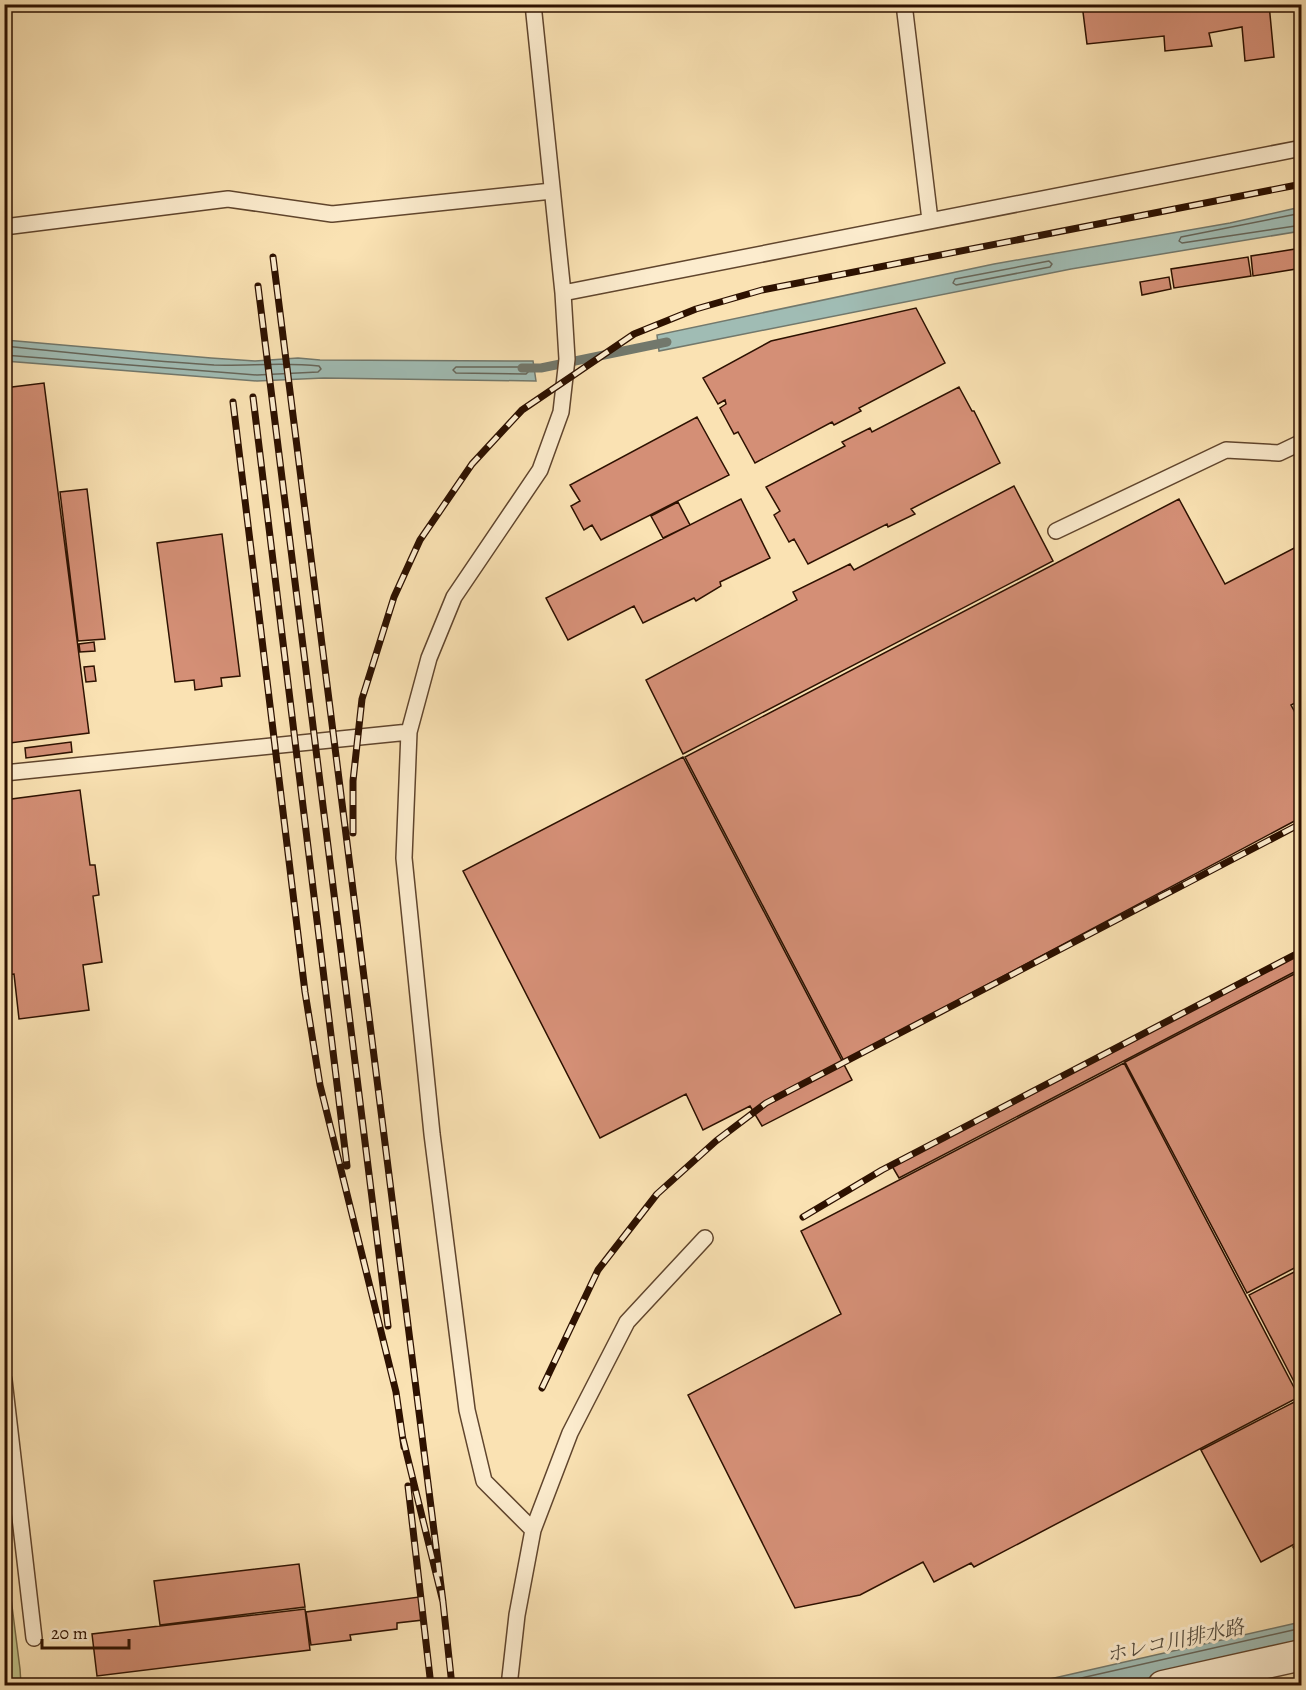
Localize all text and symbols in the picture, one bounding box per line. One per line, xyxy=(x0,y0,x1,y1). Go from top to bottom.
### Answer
scale bar xyxy=(42,1612,129,1650)
water label: ホレコ川排水路 xyxy=(1104,1613,1248,1669)
text: 20 m xyxy=(51,1621,88,1645)

